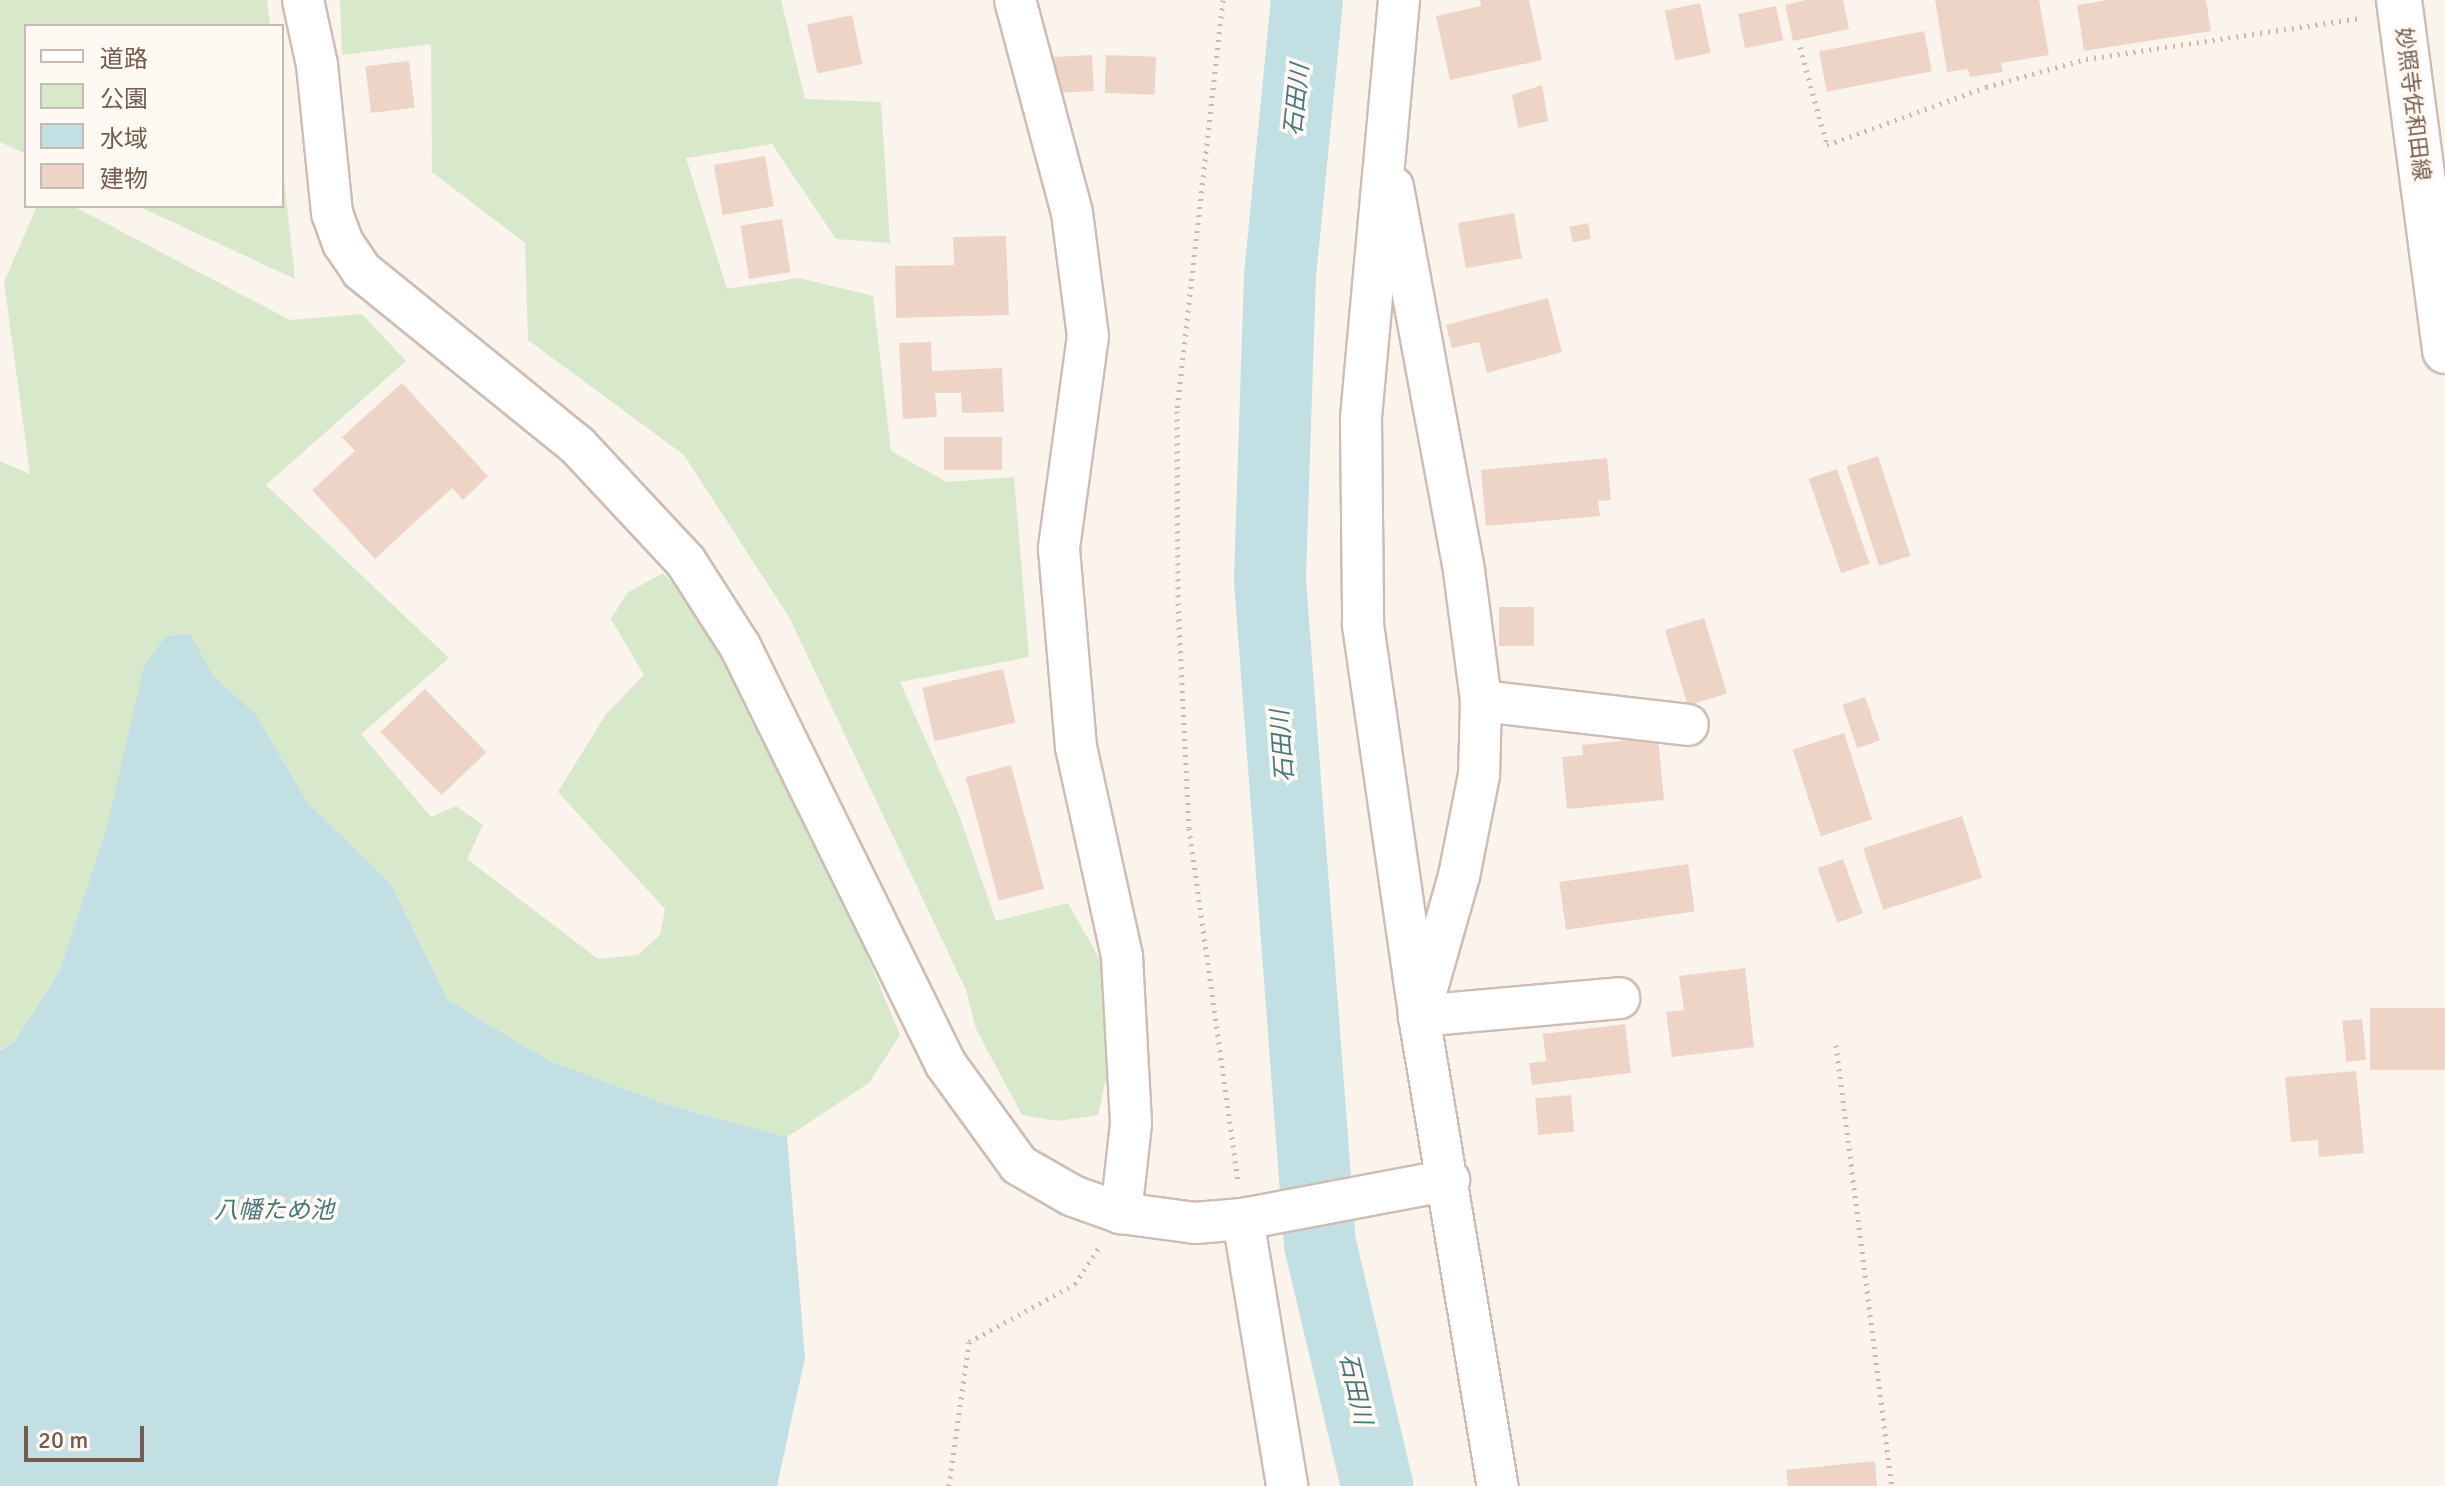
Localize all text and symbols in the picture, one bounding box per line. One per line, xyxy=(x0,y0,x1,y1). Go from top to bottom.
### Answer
legend xyxy=(24,24,284,208)
street label: 妙照寺佐和田線 xyxy=(2391,26,2435,182)
text: 道路 xyxy=(100,44,148,74)
water label: 石田川 xyxy=(1279,63,1315,137)
text: 公園 xyxy=(100,84,148,114)
text: 水域 xyxy=(100,124,148,154)
text: 建物 xyxy=(100,164,148,194)
water label: 石田川 xyxy=(1266,709,1300,783)
water label: 八幡ため池 xyxy=(214,1197,334,1225)
water label: 石田川 xyxy=(1333,1351,1377,1427)
scale bar xyxy=(28,1410,148,1460)
text: 20 m xyxy=(38,1425,88,1455)

